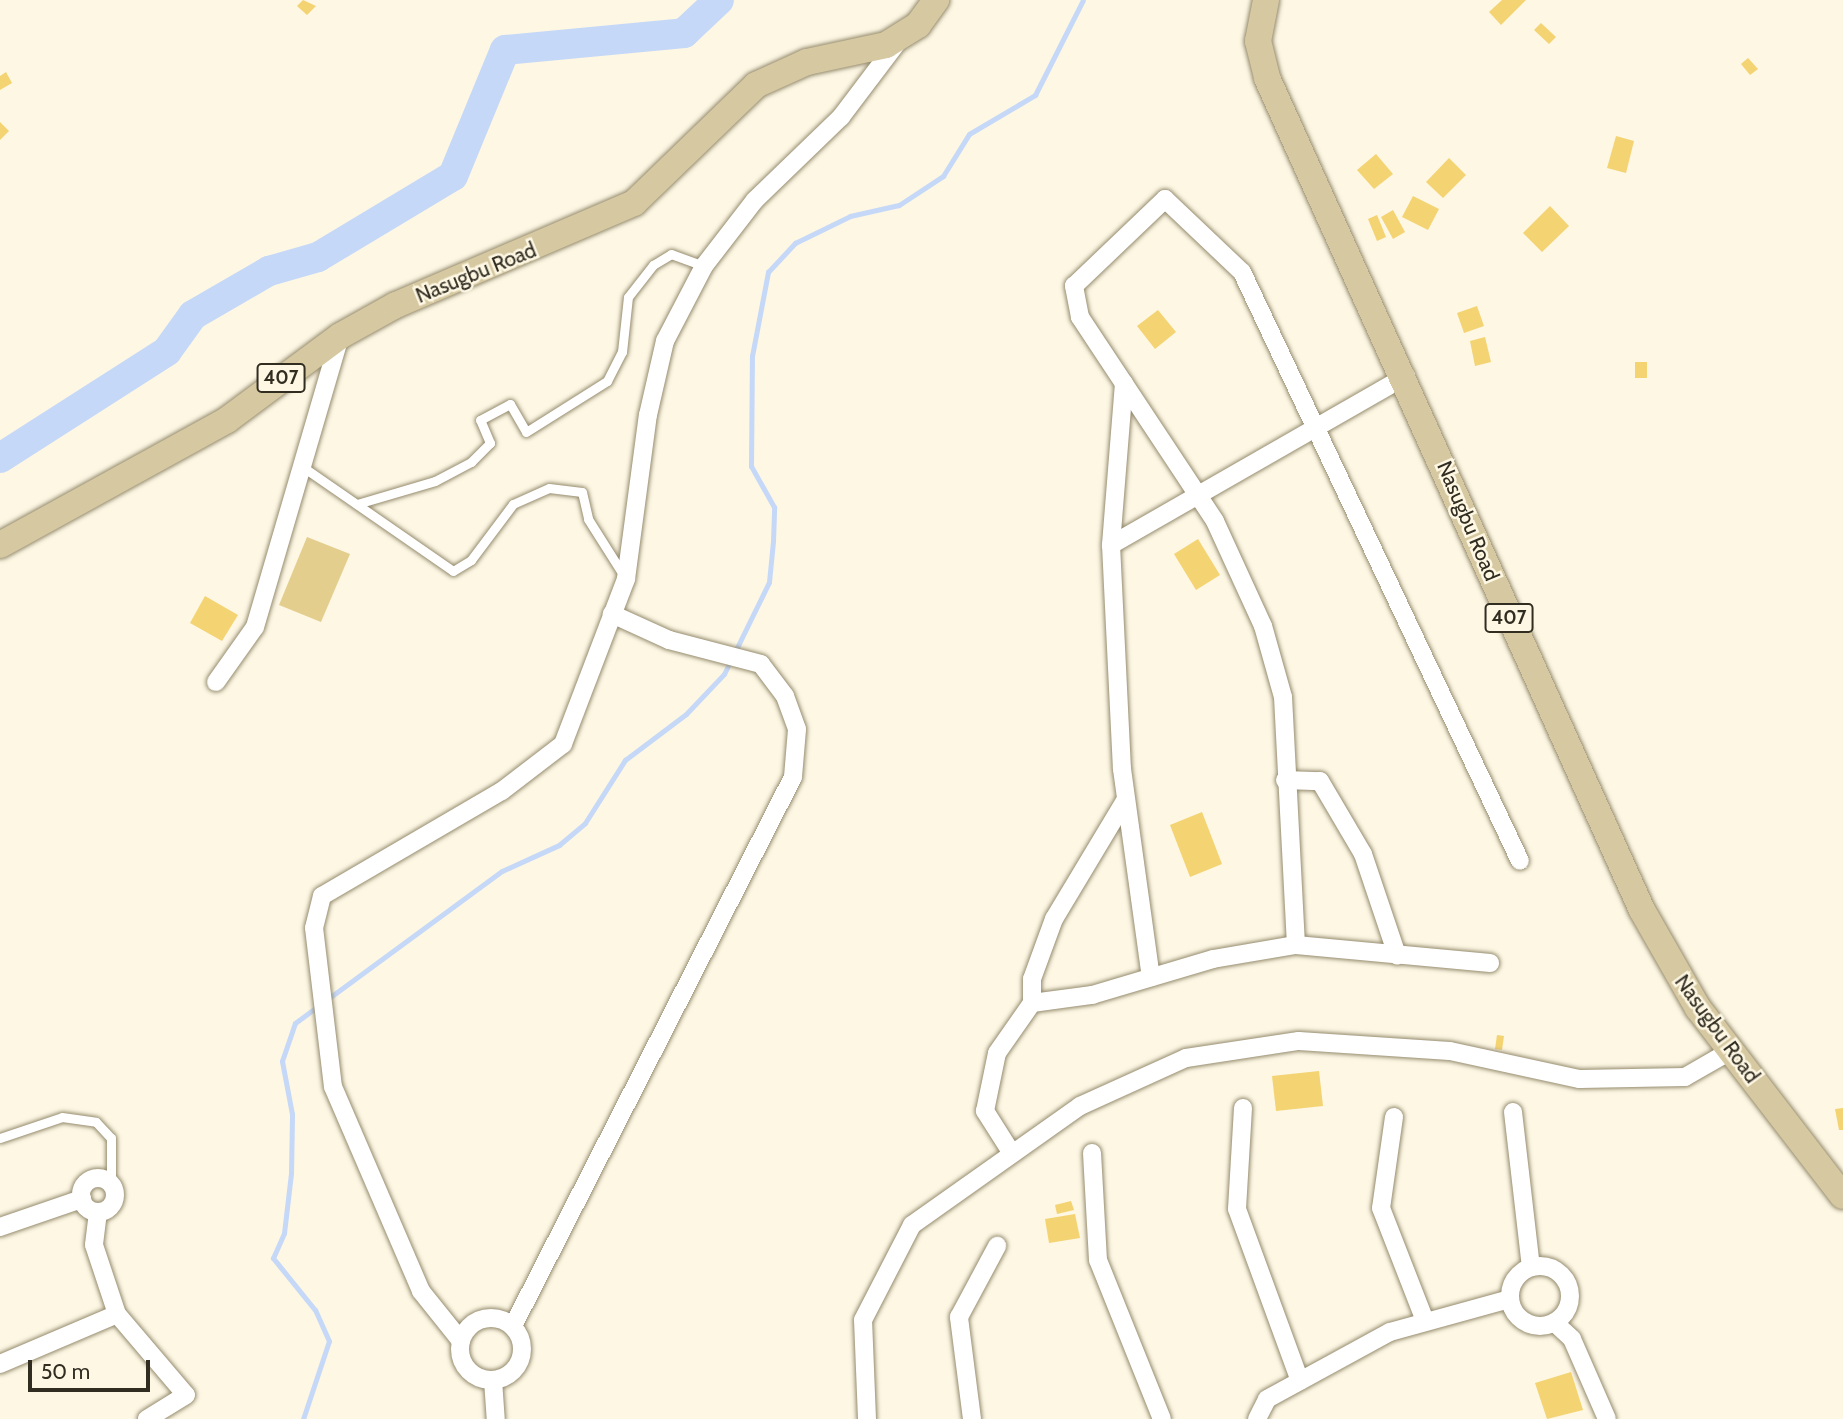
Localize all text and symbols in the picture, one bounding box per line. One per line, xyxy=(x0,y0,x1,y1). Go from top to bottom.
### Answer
street label: Nasugbu Road xyxy=(412,237,540,309)
road number: 407 xyxy=(256,362,306,394)
street label: Nasugbu Road xyxy=(1431,457,1505,585)
road number: 407 xyxy=(1484,603,1534,634)
street label: Nasugbu Road xyxy=(1669,970,1765,1088)
scale bar xyxy=(32,1346,154,1390)
text: 50 m xyxy=(41,1359,90,1384)

